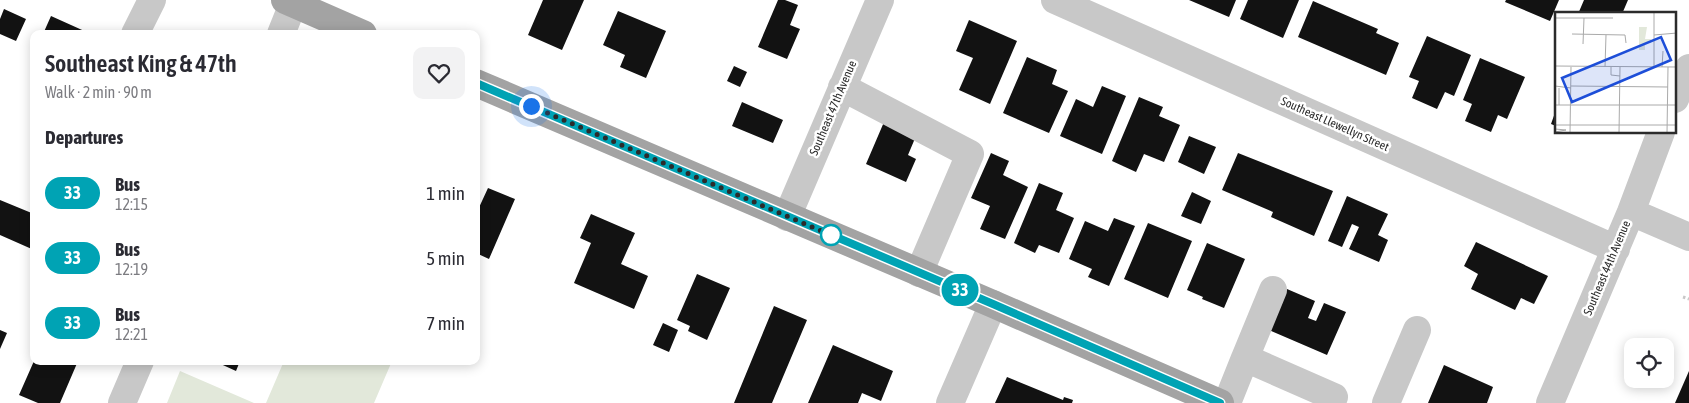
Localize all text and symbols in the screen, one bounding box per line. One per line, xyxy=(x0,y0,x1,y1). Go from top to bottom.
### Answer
inset map xyxy=(1555,12,1676,134)
button: heart xyxy=(413,47,465,99)
text: Southeast King & 47th xyxy=(45,50,237,77)
street label: Southeast 47th Avenue xyxy=(807,59,859,157)
text: Walk · 2 min · 90 m xyxy=(45,83,152,101)
your location xyxy=(519,94,544,119)
street label: Southeast Llewellyn Street xyxy=(1279,94,1392,154)
text: Departures xyxy=(45,126,123,148)
text: Bus xyxy=(115,173,140,195)
text: 33 xyxy=(64,182,81,203)
text: 1 min xyxy=(426,182,465,204)
text: 12:15 xyxy=(115,195,148,213)
street label: Southeast 44th Avenue xyxy=(1581,219,1633,317)
unlabelled marker xyxy=(820,224,842,246)
text: Bus xyxy=(115,238,140,260)
text: 33 xyxy=(64,247,81,268)
text: 5 min xyxy=(426,247,465,269)
text: 12:19 xyxy=(115,260,148,278)
line badge: 33 xyxy=(938,274,982,306)
text: 33 xyxy=(952,279,968,300)
text: Bus xyxy=(115,303,140,325)
text: 33 xyxy=(64,312,81,333)
text: 7 min xyxy=(426,312,465,334)
text: 12:21 xyxy=(115,325,148,343)
map controls xyxy=(1624,338,1674,388)
button: locate xyxy=(1624,338,1674,388)

